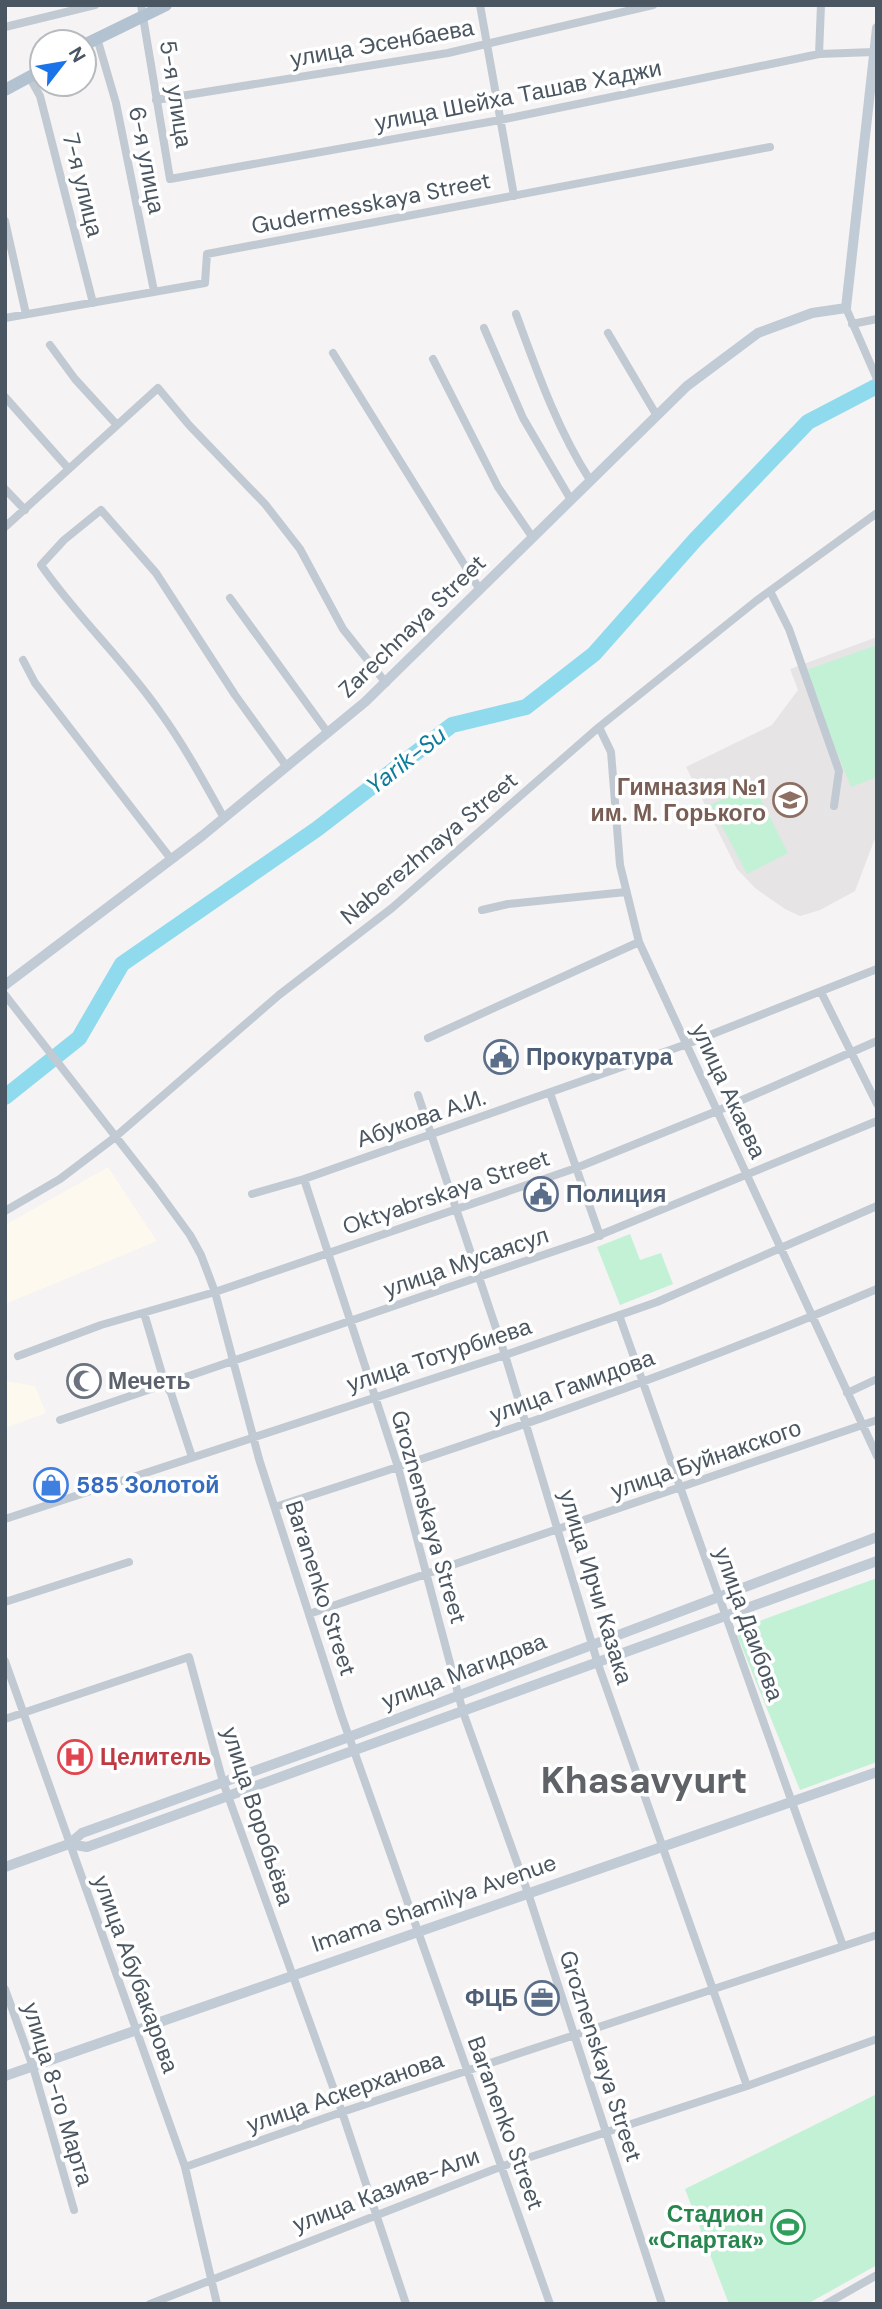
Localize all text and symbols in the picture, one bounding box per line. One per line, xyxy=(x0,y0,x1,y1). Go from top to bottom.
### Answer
street label: улица Эсенбаева xyxy=(288,12,476,74)
north arrow xyxy=(28,28,98,98)
street label: 5-я улица xyxy=(153,38,199,150)
text: N xyxy=(63,42,91,67)
street label: улица Шейха Ташав Хаджи xyxy=(372,52,664,138)
street label: 6-я улица xyxy=(122,104,172,216)
street label: 7-я улица xyxy=(56,130,110,240)
street label: Gudermesskaya Street xyxy=(249,165,493,241)
street label: Zarechnaya Street xyxy=(332,548,492,704)
water label: Yarik-Su xyxy=(360,719,452,801)
street label: Naberezhnaya Street xyxy=(334,765,524,931)
place label: Гимназия №1 им. М. Горького xyxy=(591,772,766,828)
school or university icon: Гимназия №1 им. М. Горького xyxy=(771,781,809,819)
street label: улица Акаева xyxy=(685,1019,773,1164)
public building icon: Прокуратура xyxy=(482,1038,520,1076)
place label: Прокуратура xyxy=(526,1042,673,1072)
street label: Абукова А.И. xyxy=(353,1082,489,1154)
street label: Oktyabrskaya Street xyxy=(339,1142,553,1242)
public building icon: Полиция xyxy=(522,1175,560,1213)
place label: Полиция xyxy=(566,1179,666,1209)
street label: улица Мусаясул xyxy=(379,1220,553,1304)
street label: улица Тотурбиева xyxy=(343,1311,535,1399)
street label: улица Гамидова xyxy=(486,1342,659,1430)
mosque icon: Мечеть xyxy=(65,1362,103,1400)
place label: Мечеть xyxy=(108,1366,191,1396)
street label: Groznenskaya Street xyxy=(384,1407,474,1627)
street label: улица Буйнакского xyxy=(607,1412,805,1506)
shop icon: 585 Золотой xyxy=(32,1466,70,1504)
place label: 585 Золотой xyxy=(76,1470,219,1500)
street label: улица Ирчи Казака xyxy=(552,1486,640,1688)
street label: Baranenko Street xyxy=(279,1497,363,1679)
street label: улица Даибова xyxy=(707,1543,791,1705)
street label: улица Магидова xyxy=(378,1626,551,1716)
street label: улица Воробьёва xyxy=(215,1723,301,1909)
hospital icon: Целитель xyxy=(56,1738,94,1776)
place label: Целитель xyxy=(100,1742,211,1772)
district label: Khasavyurt xyxy=(541,1756,747,1804)
street label: Imama Shamilya Avenue xyxy=(308,1847,560,1959)
street label: улица Абубакарова xyxy=(86,1871,186,2077)
street label: Groznenskaya Street xyxy=(553,1947,649,2165)
office icon: ФЦБ xyxy=(523,1979,561,2017)
place label: ФЦБ xyxy=(465,1983,518,2013)
street label: улица 8-го Марта xyxy=(16,1999,100,2189)
street label: Baranenko Street xyxy=(461,2032,551,2214)
street label: улица Аскерханова xyxy=(243,2044,448,2140)
street label: улица Казияв-Али xyxy=(288,2141,484,2239)
place label: Стадион «Спартак» xyxy=(648,2199,764,2255)
sports icon: Стадион «Спартак» xyxy=(769,2208,807,2246)

